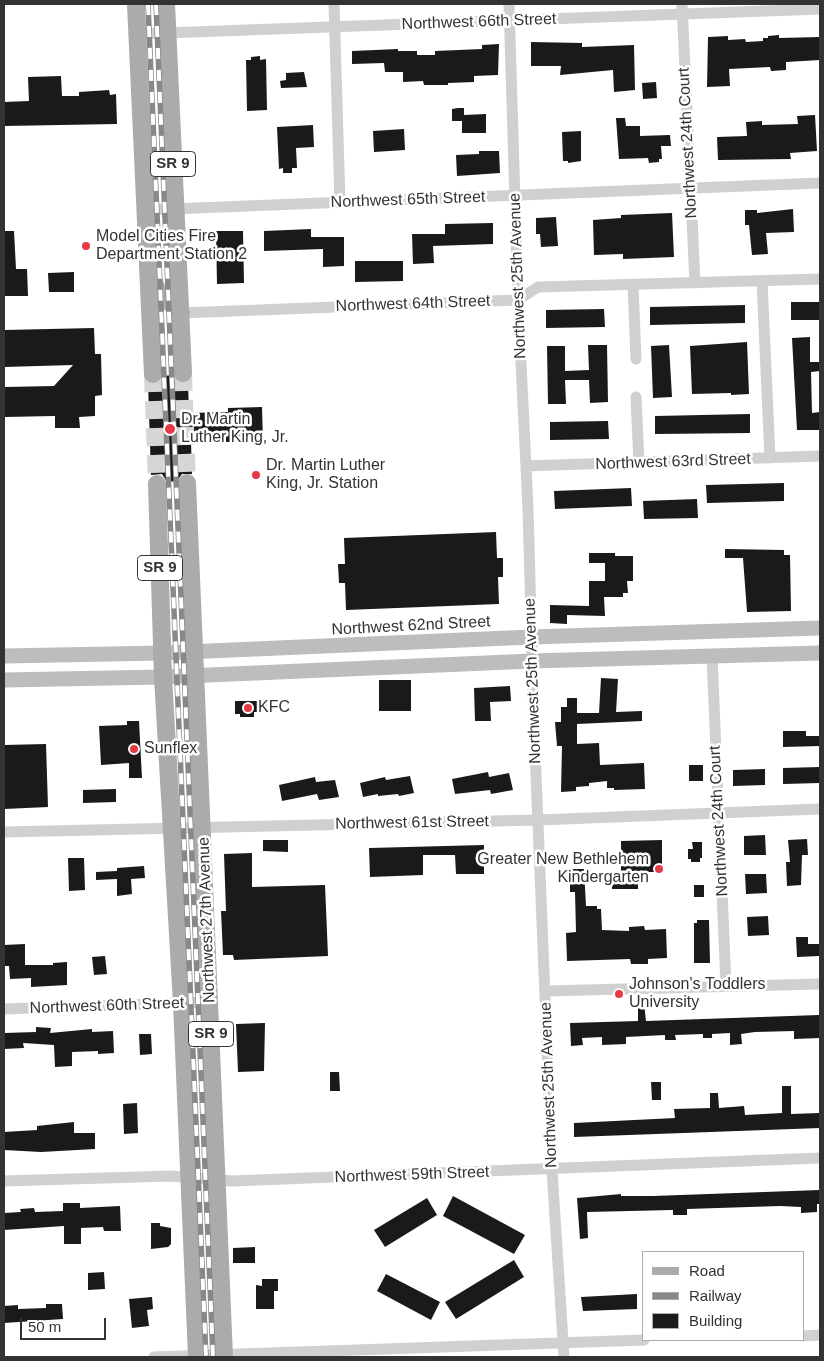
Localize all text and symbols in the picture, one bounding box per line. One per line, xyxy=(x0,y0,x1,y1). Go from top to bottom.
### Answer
street label: Northwest 66th Street xyxy=(401,10,557,34)
street label: Northwest 24th Court xyxy=(674,67,702,219)
road number: SR 9 xyxy=(150,152,196,176)
street label: Northwest 65th Street xyxy=(330,188,486,212)
street label: Northwest 25th Avenue xyxy=(506,193,530,359)
place label: Model Cities Fire Department Station 2 xyxy=(96,227,247,265)
marker: Model Cities Fire Department Station 2 xyxy=(80,240,92,252)
street label: Northwest 64th Street xyxy=(335,292,491,316)
place label: Dr. Martin Luther King, Jr. xyxy=(181,410,289,448)
marker: Dr. Martin Luther King, Jr. xyxy=(163,422,177,436)
street label: Northwest 63rd Street xyxy=(595,450,751,474)
place label: Dr. Martin Luther King, Jr. Station xyxy=(266,456,385,494)
marker: Dr. Martin Luther King, Jr. Station xyxy=(250,469,262,481)
road number: SR 9 xyxy=(138,556,182,580)
street label: Northwest 25th Avenue xyxy=(521,598,545,764)
street label: Northwest 62nd Street xyxy=(331,612,491,640)
place label: KFC xyxy=(258,698,290,718)
marker: KFC xyxy=(242,702,254,714)
place label: Sunflex xyxy=(144,739,197,759)
marker: Sunflex xyxy=(128,743,140,755)
street label: Northwest 24th Court xyxy=(705,745,733,897)
street label: Northwest 61st Street xyxy=(335,812,489,834)
street label: Northwest 27th Avenue xyxy=(195,837,219,1003)
place label: Greater New Bethlehem Kindergarten xyxy=(477,850,649,888)
marker: Greater New Bethlehem Kindergarten xyxy=(653,863,665,875)
place label: Johnson's Toddlers University xyxy=(629,975,765,1013)
marker: Johnson's Toddlers University xyxy=(613,988,625,1000)
street label: Northwest 60th Street xyxy=(29,994,185,1018)
street label: Northwest 25th Avenue xyxy=(537,1002,561,1168)
road number: SR 9 xyxy=(188,1022,234,1046)
street label: Northwest 59th Street xyxy=(334,1163,490,1187)
legend xyxy=(642,1251,804,1341)
text: Road xyxy=(689,1262,725,1279)
text: Railway xyxy=(689,1287,742,1304)
scale bar xyxy=(22,1308,109,1340)
text: Building xyxy=(689,1312,742,1329)
text: 50 m xyxy=(28,1318,61,1335)

